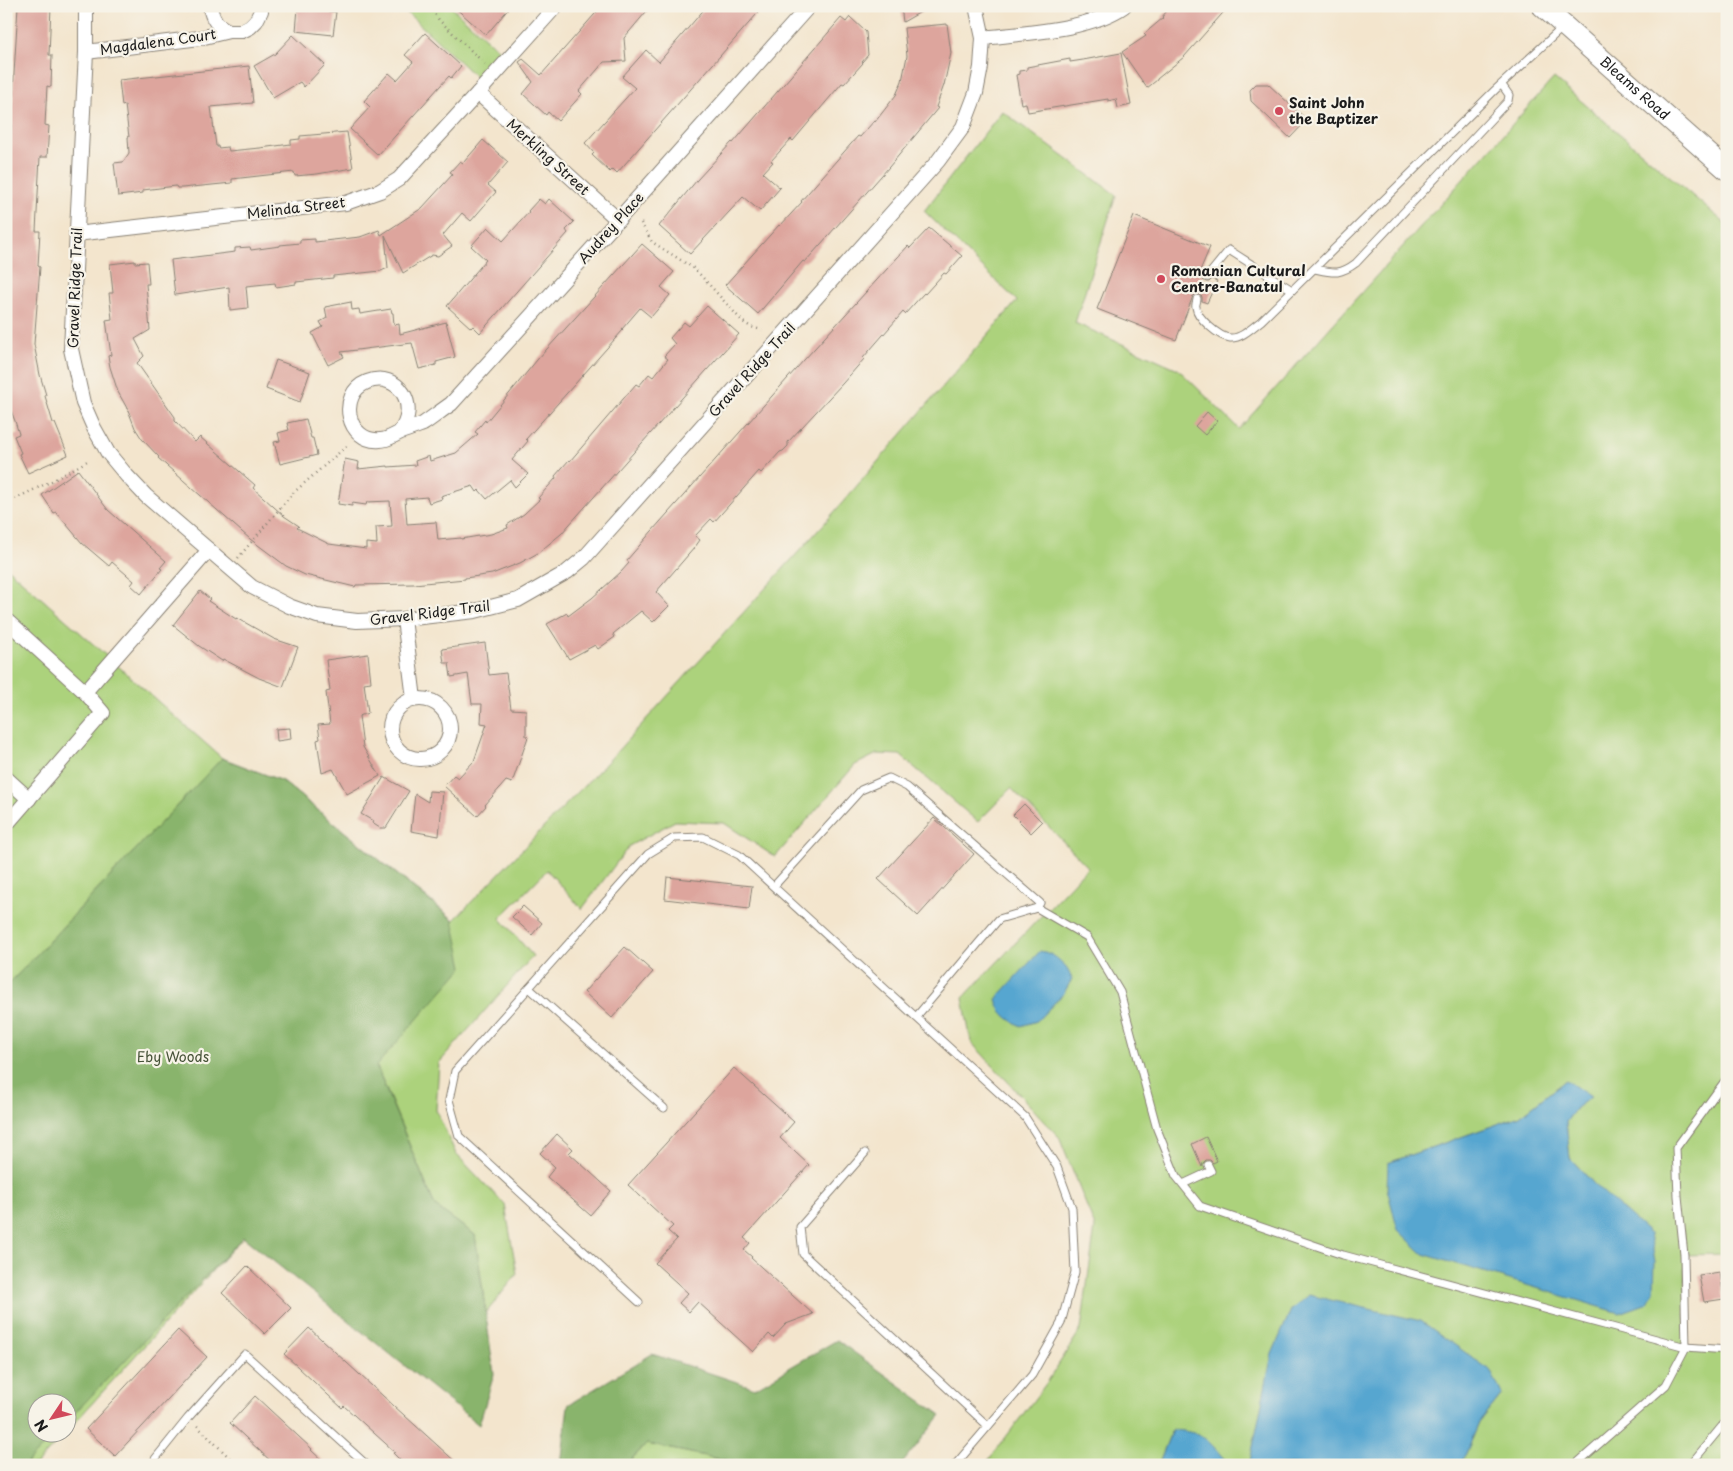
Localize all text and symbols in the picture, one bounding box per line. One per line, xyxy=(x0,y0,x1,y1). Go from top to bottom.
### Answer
street label: Magdalena Court xyxy=(98,23,218,60)
street label: Bleams Road xyxy=(1596,51,1675,125)
place label: Saint John the Baptizer xyxy=(1289,92,1379,129)
marker: Saint John the Baptizer xyxy=(1273,105,1285,117)
street label: Merkling Street xyxy=(502,114,595,200)
street label: Audrey Place xyxy=(573,187,648,268)
street label: Melinda Street xyxy=(246,191,347,224)
street label: Gravel Ridge Trail xyxy=(62,227,87,349)
place label: Romanian Cultural Centre-Banatul xyxy=(1171,260,1306,297)
marker: Romanian Cultural Centre-Banatul xyxy=(1155,273,1167,285)
street label: Gravel Ridge Trail xyxy=(703,318,800,422)
street label: Gravel Ridge Trail xyxy=(369,595,491,630)
park label: Eby Woods xyxy=(137,1046,209,1067)
north arrow xyxy=(28,1394,78,1444)
text: N xyxy=(29,1415,53,1436)

